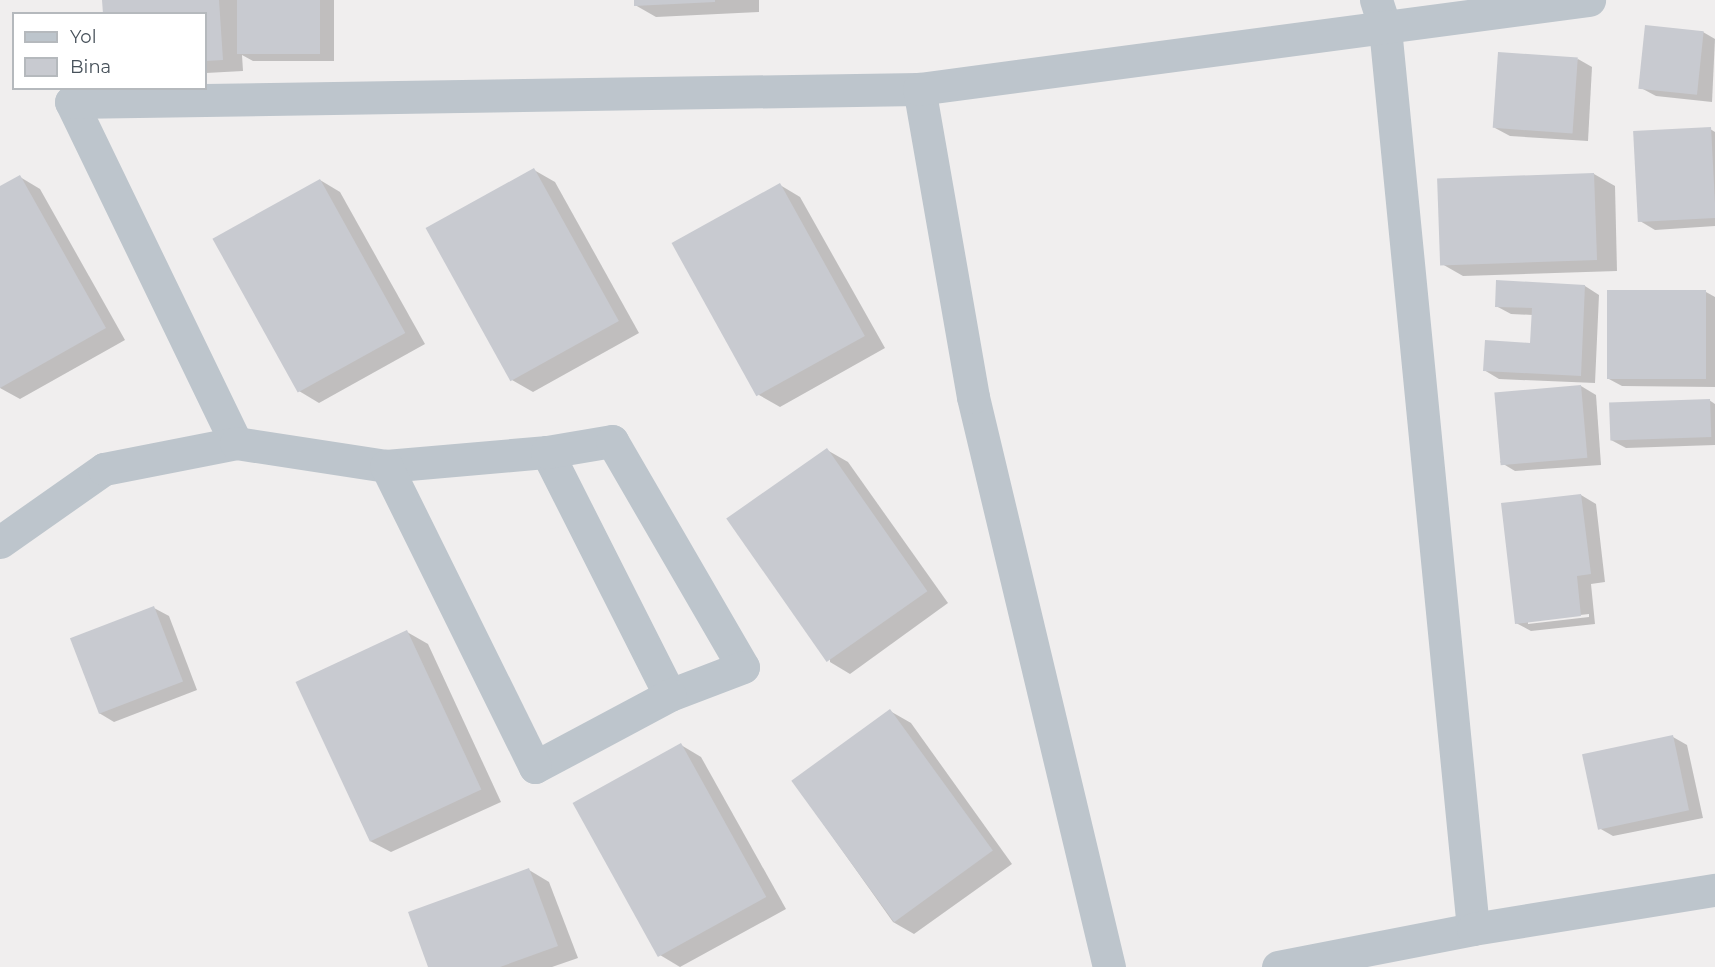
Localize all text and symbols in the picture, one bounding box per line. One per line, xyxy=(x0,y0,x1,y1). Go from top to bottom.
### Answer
legend xyxy=(12,12,207,90)
text: Yol xyxy=(70,26,96,48)
text: Bina xyxy=(70,56,111,78)

